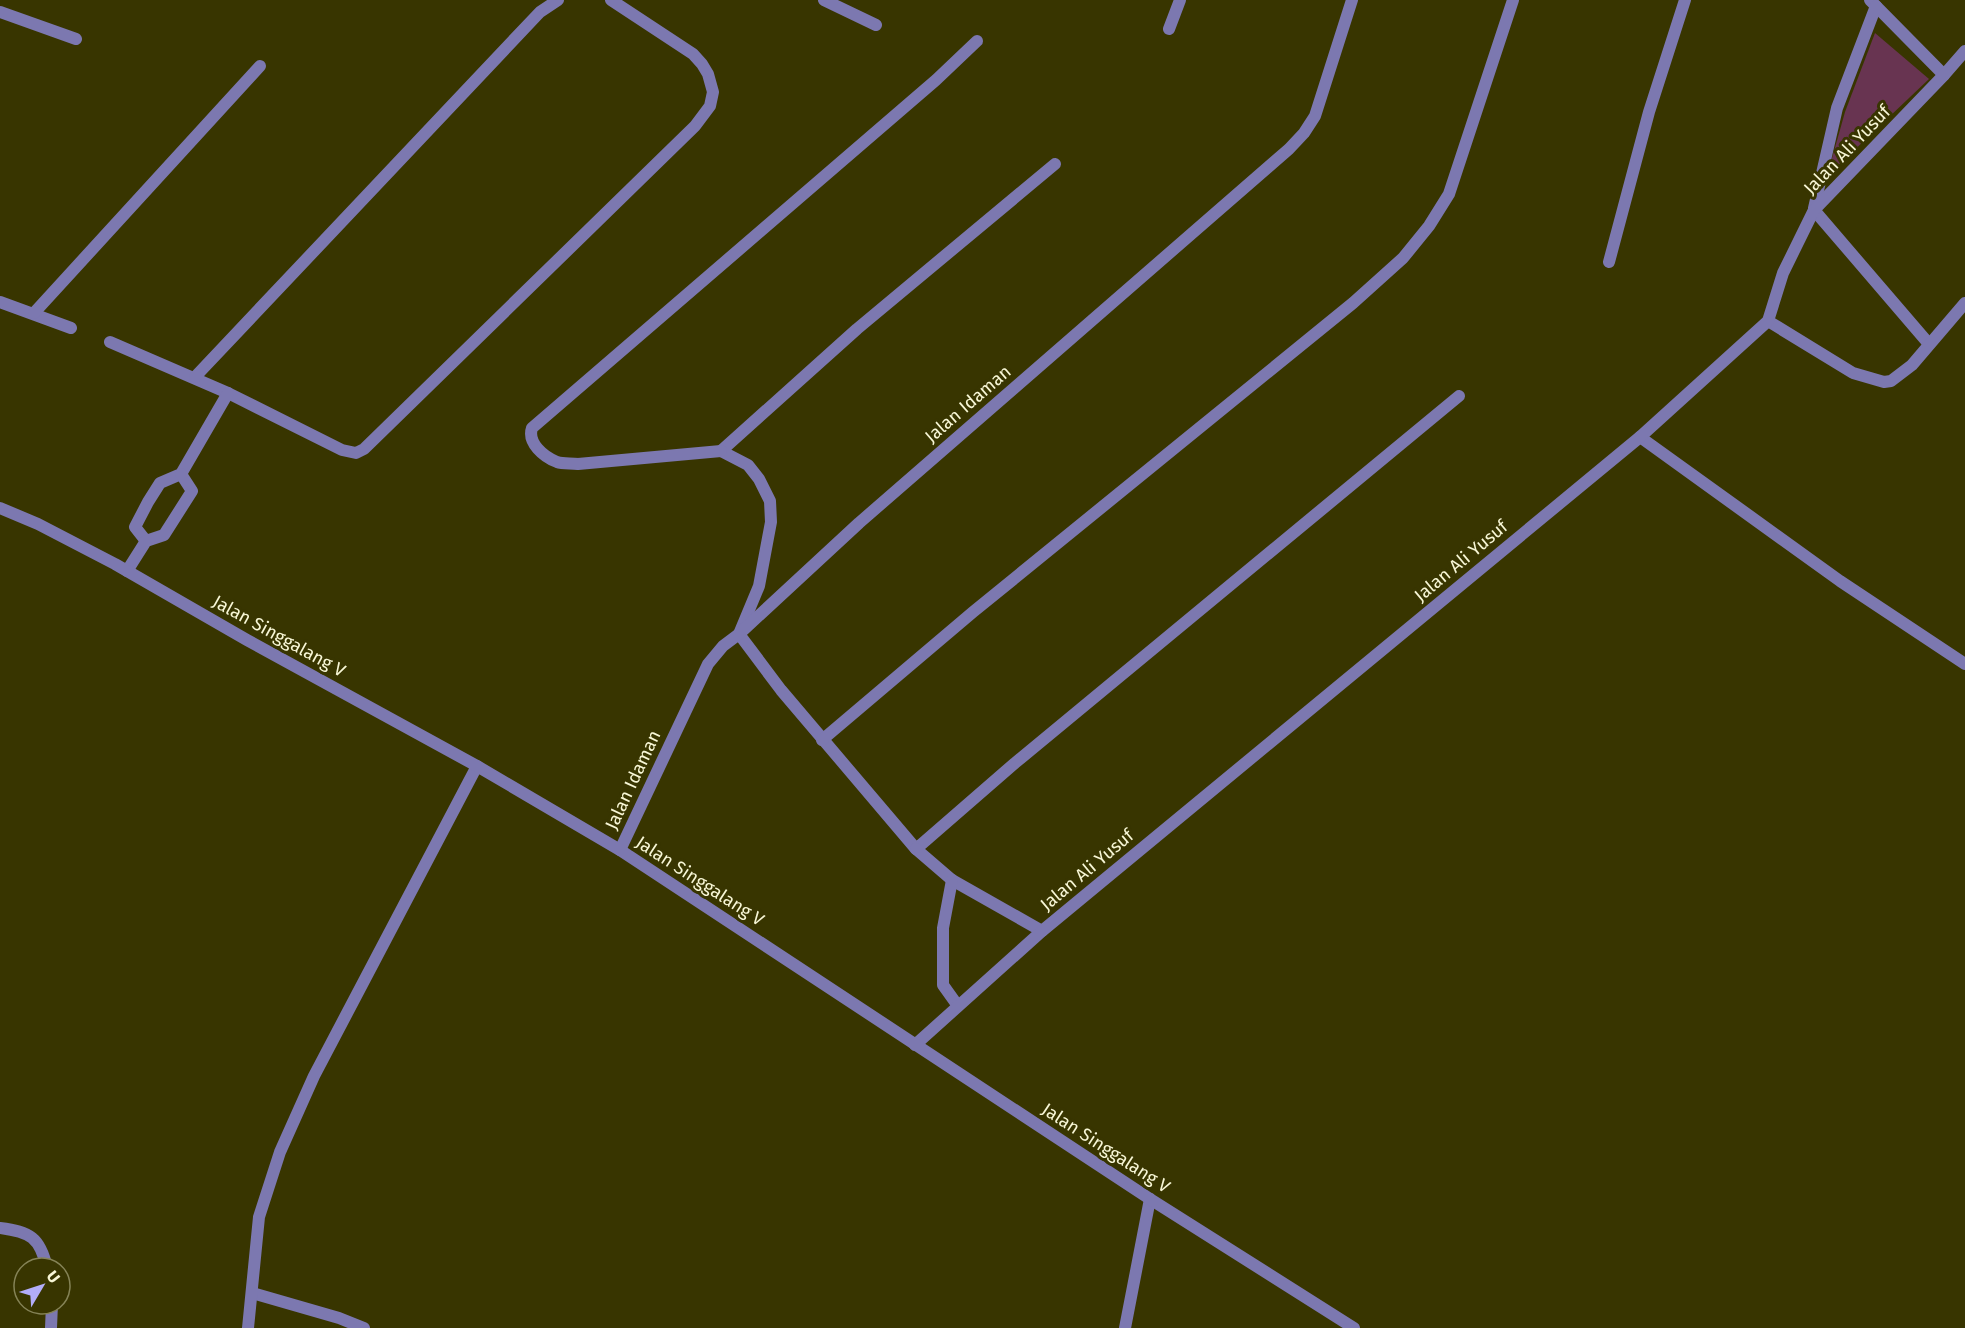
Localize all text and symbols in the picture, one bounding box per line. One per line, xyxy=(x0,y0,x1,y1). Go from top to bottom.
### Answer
street label: Jalan Ali Yusuf xyxy=(1799,100,1896,199)
street label: Jalan Idaman xyxy=(920,361,1016,447)
street label: Jalan Ali Yusuf xyxy=(1410,514,1514,606)
street label: Jalan Singgalang V xyxy=(209,590,349,682)
street label: Jalan Idaman xyxy=(600,727,666,833)
street label: Jalan Ali Yusuf xyxy=(1036,823,1140,915)
street label: Jalan Singgalang V xyxy=(632,831,768,931)
street label: Jalan Singgalang V xyxy=(1038,1098,1174,1198)
north arrow xyxy=(12,1256,72,1316)
text: U xyxy=(43,1267,64,1287)

